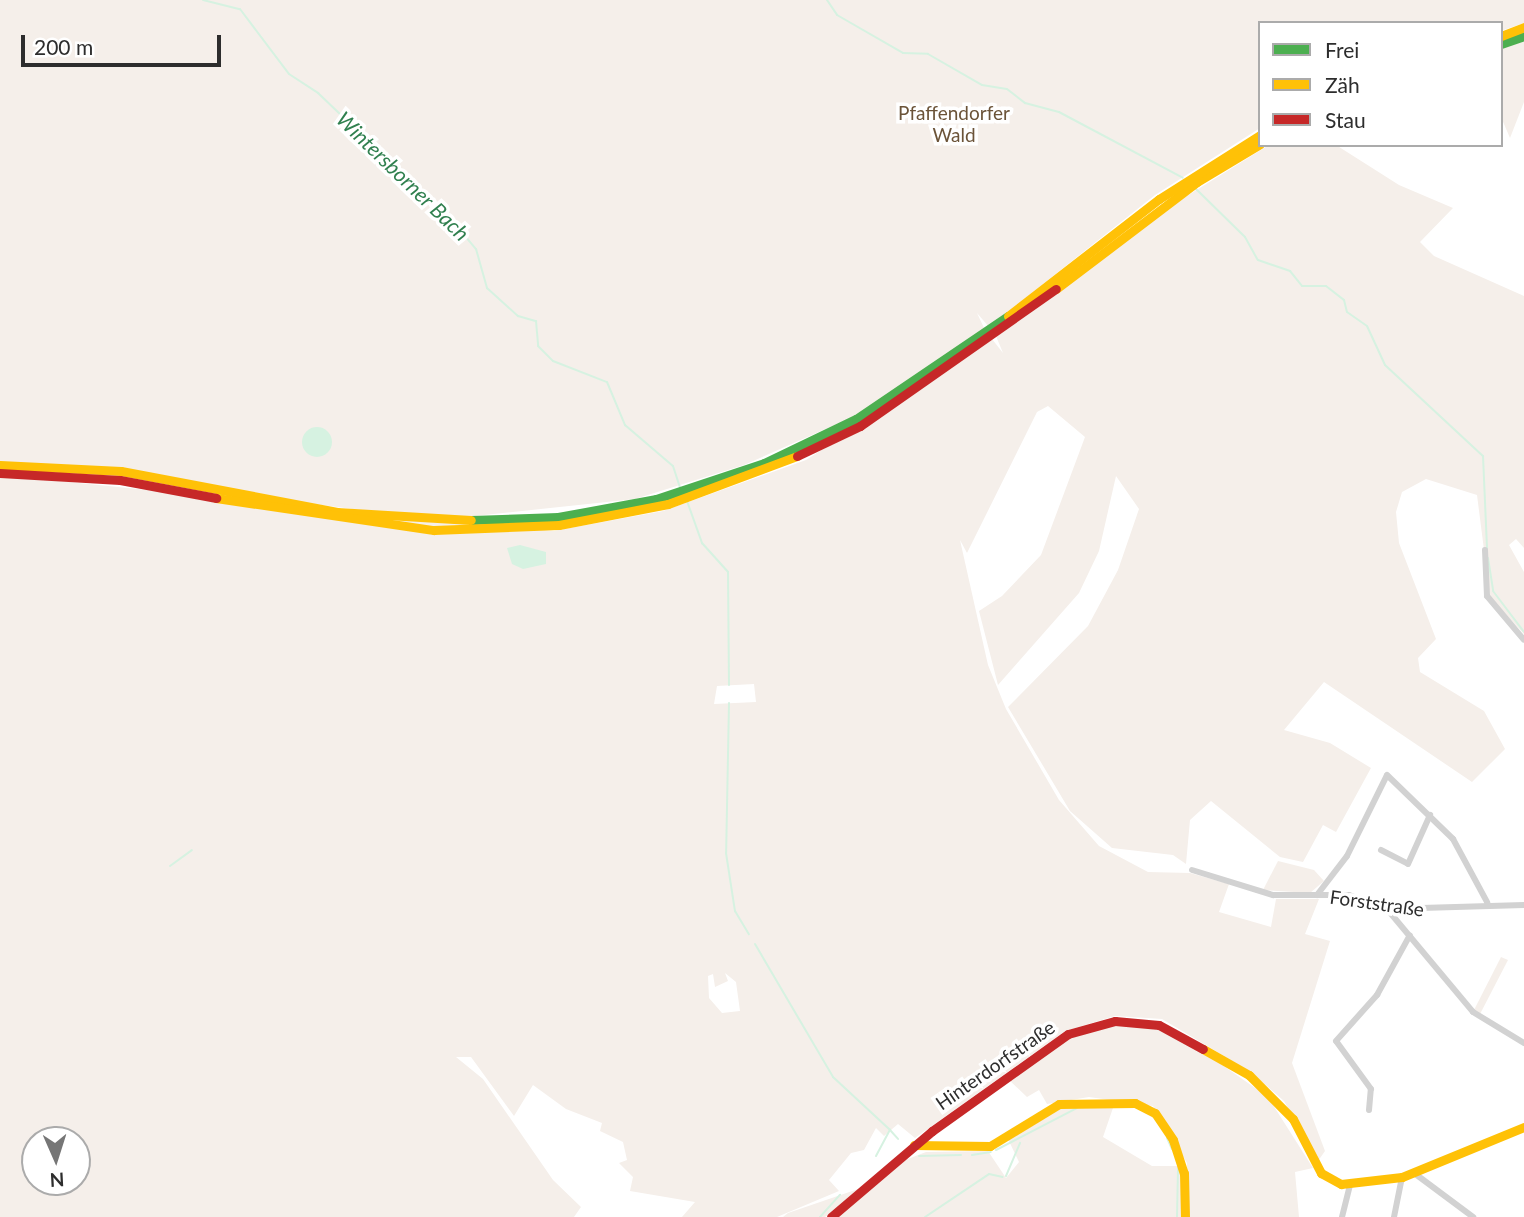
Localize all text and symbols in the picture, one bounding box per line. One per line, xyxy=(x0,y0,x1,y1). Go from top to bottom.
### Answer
scale bar xyxy=(24,21,224,65)
legend xyxy=(1258,21,1503,147)
text: 200 m xyxy=(34,34,93,59)
text: Frei xyxy=(1325,37,1359,62)
text: Zäh xyxy=(1325,72,1360,97)
park label: Pfaffendorfer Wald xyxy=(898,102,1010,146)
water label: Wintersborner Bach xyxy=(331,106,475,246)
text: Stau xyxy=(1325,107,1366,132)
street label: Forststraße xyxy=(1328,885,1426,921)
street label: Hinterdorfstraße xyxy=(931,1016,1059,1114)
north arrow xyxy=(21,1126,91,1196)
text: N xyxy=(49,1169,65,1192)

